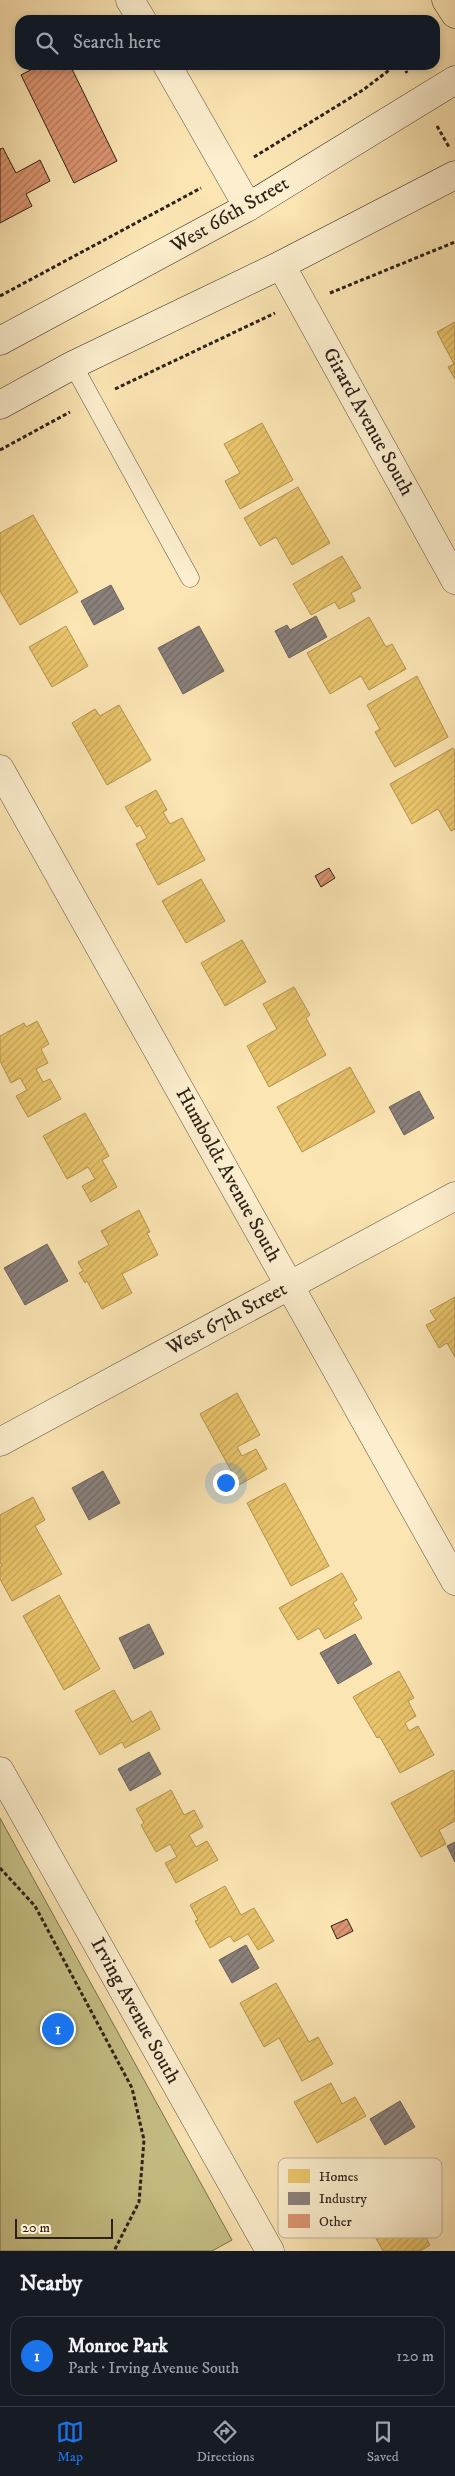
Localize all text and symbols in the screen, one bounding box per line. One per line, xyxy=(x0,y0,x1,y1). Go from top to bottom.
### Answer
search box xyxy=(15,15,440,70)
icon: search xyxy=(33,29,61,57)
text: Search here xyxy=(73,31,161,54)
street label: West 66th Street xyxy=(166,171,294,259)
street label: Girard Avenue South xyxy=(317,344,419,501)
street label: Humboldt Avenue South xyxy=(170,1083,287,1267)
street label: West 67th Street xyxy=(162,1277,291,1362)
your location xyxy=(213,1470,239,1496)
street label: Irving Avenue South xyxy=(85,1934,186,2089)
pin: 1 xyxy=(42,2010,74,2048)
legend xyxy=(278,2158,442,2238)
text: Homes xyxy=(319,2168,359,2186)
text: Industry xyxy=(319,2190,367,2208)
text: Other xyxy=(319,2213,352,2231)
scale bar xyxy=(15,2216,112,2239)
text: 20 m xyxy=(22,2219,50,2237)
text: Nearby xyxy=(20,2271,82,2297)
text: Monroe Park xyxy=(68,2335,168,2358)
text: 1 xyxy=(34,2346,40,2366)
text: 120 m xyxy=(396,2346,434,2366)
text: Park · Irving Avenue South xyxy=(68,2358,239,2378)
tab: Map xyxy=(56,2418,84,2466)
tab: Directions xyxy=(196,2418,254,2466)
tab: Saved xyxy=(367,2418,399,2466)

